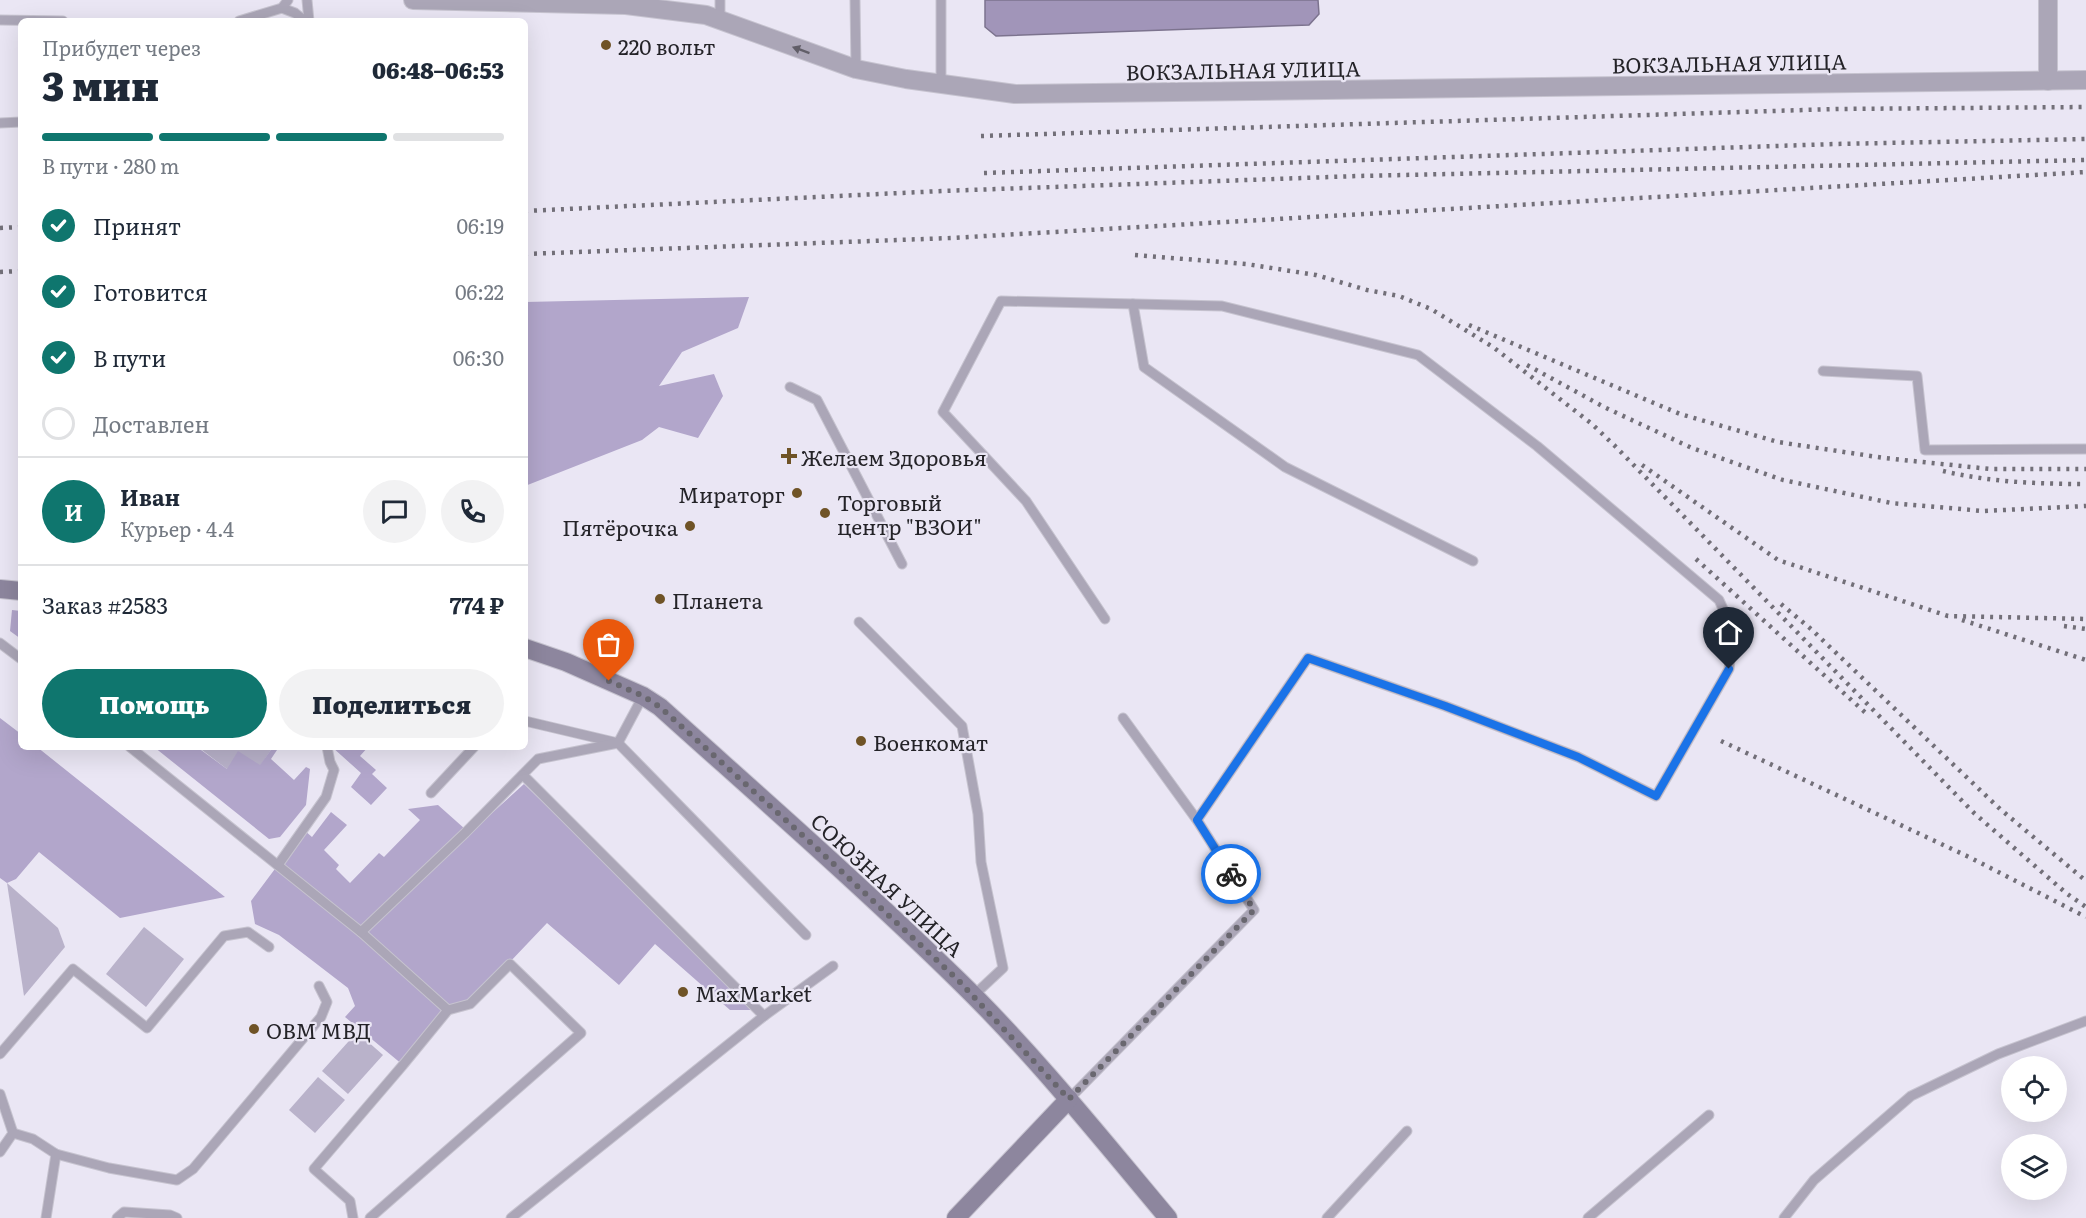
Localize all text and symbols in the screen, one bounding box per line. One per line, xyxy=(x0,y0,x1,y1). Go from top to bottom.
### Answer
place label: 220 вольт xyxy=(618,30,716,61)
text: Прибудет через xyxy=(42,32,201,62)
marker: 220 вольт xyxy=(599,38,613,52)
one-way arrow xyxy=(791,44,809,54)
street label: ВОКЗАЛЬНАЯ УЛИЦА xyxy=(1611,44,1847,80)
street label: ВОКЗАЛЬНАЯ УЛИЦА xyxy=(1125,51,1361,87)
text: 06:48–06:53 xyxy=(372,53,504,86)
text: 3 мин xyxy=(42,55,159,113)
text: В пути · 280 m xyxy=(42,150,179,180)
icon: check xyxy=(42,209,75,242)
text: Принят xyxy=(93,209,181,242)
text: 06:19 xyxy=(456,210,504,240)
icon: check xyxy=(42,275,75,308)
text: Готовится xyxy=(93,275,208,308)
text: 06:22 xyxy=(455,276,504,306)
icon: check xyxy=(42,341,75,374)
text: В пути xyxy=(93,341,166,374)
text: 06:30 xyxy=(453,342,504,372)
text: Доставлен xyxy=(93,407,210,440)
place label: Желаем Здоровья xyxy=(801,441,987,472)
marker: Желаем Здоровья xyxy=(782,449,796,463)
place label: Мираторг xyxy=(678,478,785,509)
text: Иван xyxy=(120,480,180,513)
button: chat xyxy=(363,480,426,543)
button: phone xyxy=(441,480,504,543)
marker: Мираторг xyxy=(790,486,804,500)
place label: Торговый центр "ВЗОИ" xyxy=(837,486,982,541)
text: И xyxy=(64,495,83,528)
marker: Торговый центр "ВЗОИ" xyxy=(818,506,832,520)
place label: Пятёрочка xyxy=(562,511,679,542)
text: Курьер · 4.4 xyxy=(120,513,234,543)
marker: Пятёрочка xyxy=(683,519,697,533)
place label: Планета xyxy=(672,584,763,615)
text: Заказ #2583 xyxy=(42,588,168,621)
text: 774 ₽ xyxy=(449,588,504,621)
marker: Планета xyxy=(653,592,667,606)
pin xyxy=(1703,607,1754,669)
icon: home xyxy=(1712,616,1745,649)
pin xyxy=(583,619,634,681)
icon: bag xyxy=(592,628,625,661)
button: Помощь xyxy=(42,669,267,738)
button: Поделиться xyxy=(279,669,504,738)
place label: Военкомат xyxy=(873,726,988,757)
marker: Военкомат xyxy=(854,734,868,748)
street label: СОЮЗНАЯ УЛИЦА xyxy=(805,805,972,963)
courier xyxy=(1201,844,1261,904)
icon: bike xyxy=(1215,858,1248,891)
place label: MaxMarket xyxy=(695,977,812,1008)
marker: MaxMarket xyxy=(676,985,690,999)
place label: ОВМ МВД xyxy=(266,1014,371,1045)
marker: ОВМ МВД xyxy=(247,1022,261,1036)
map controls xyxy=(2001,1056,2067,1200)
button: locate xyxy=(2001,1056,2067,1122)
button: layers xyxy=(2001,1134,2067,1200)

